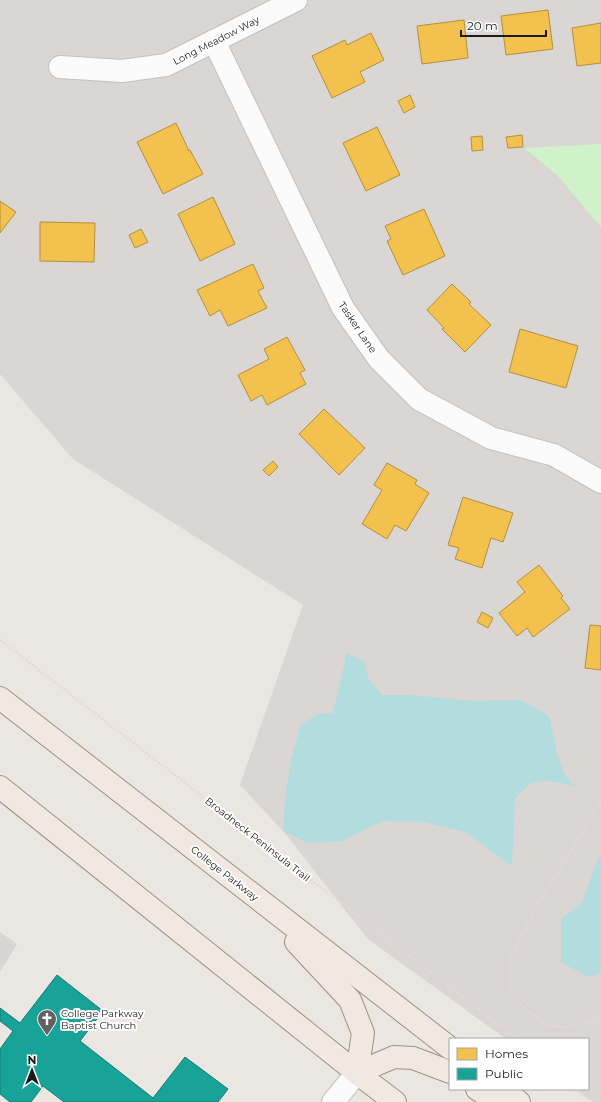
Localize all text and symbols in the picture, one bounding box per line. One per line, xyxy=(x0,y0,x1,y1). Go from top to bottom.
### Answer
scale bar xyxy=(461,12,546,38)
street label: Long Meadow Way xyxy=(171,13,262,68)
text: 20 m xyxy=(467,18,498,33)
street label: Tasker Lane xyxy=(336,299,380,355)
street label: Broadneck Peninsula Trail xyxy=(203,794,313,885)
street label: College Parkway xyxy=(188,843,262,904)
place label: College Parkway Baptist Church xyxy=(61,1007,144,1032)
church icon: College Parkway Baptist Church xyxy=(36,1008,58,1036)
legend xyxy=(449,1038,589,1090)
text: Homes xyxy=(485,1046,528,1061)
north arrow xyxy=(12,1050,52,1090)
text: N xyxy=(28,1053,36,1067)
text: Public xyxy=(485,1066,523,1081)

